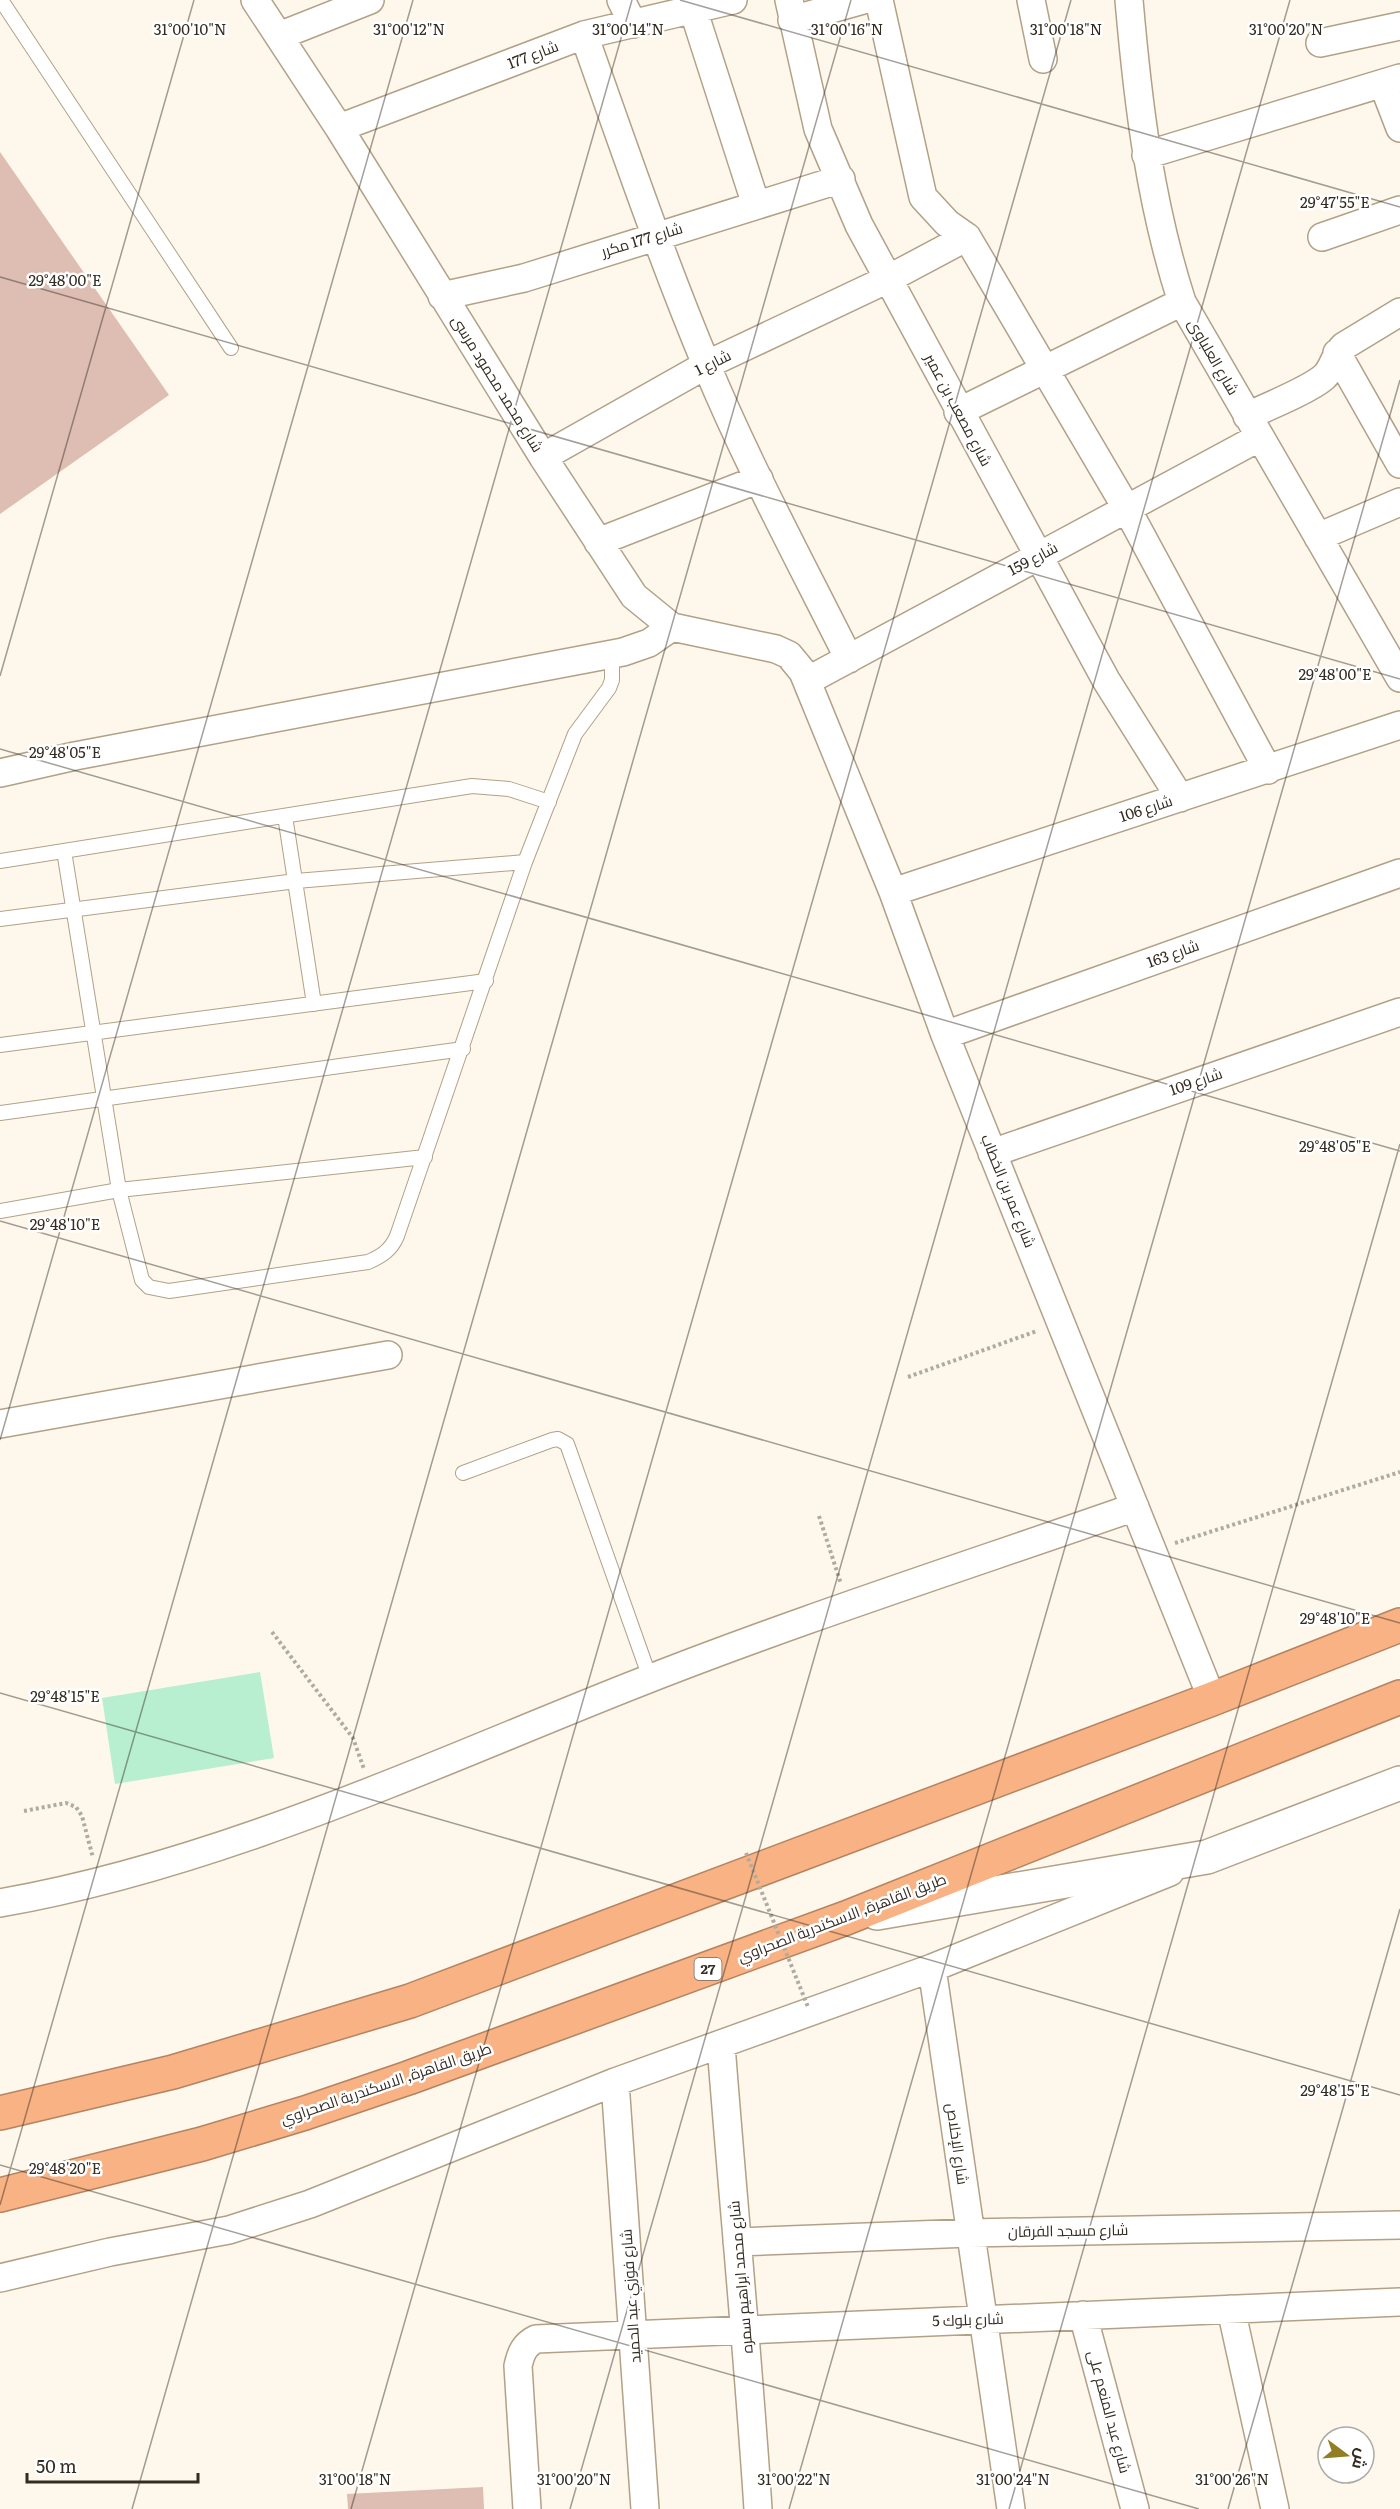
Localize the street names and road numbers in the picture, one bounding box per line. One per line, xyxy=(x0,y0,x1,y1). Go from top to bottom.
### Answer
street label: شارع 177 xyxy=(504,33,562,75)
street label: شارع 177 مكرر xyxy=(597,215,685,263)
street label: شارع محمد محمود مرسى xyxy=(446,310,550,457)
street label: شارع العلباوى xyxy=(1182,314,1245,399)
street label: شارع 1 xyxy=(690,343,735,381)
street label: شارع مصعب بن عمير xyxy=(919,348,999,470)
street label: شارع 159 xyxy=(1003,535,1062,581)
street label: شارع 106 xyxy=(1116,788,1176,828)
street label: شارع 163 xyxy=(1143,932,1202,974)
street label: شارع 109 xyxy=(1166,1061,1225,1101)
street label: شارع عمر بن الخطاب xyxy=(975,1130,1043,1251)
street label: طريق القاهرة, الاسكندرية الصحراوي xyxy=(734,1866,950,1969)
road number: 27 xyxy=(694,1958,722,1980)
street label: طريق القاهرة, الاسكندرية الصحراوي xyxy=(277,2036,495,2131)
street label: شارع الإخلاص xyxy=(940,2102,976,2186)
street label: شارع محمد ابراهيم سمره xyxy=(721,2200,759,2355)
street label: شارع مسجد الفرقان xyxy=(1008,2217,1128,2243)
street label: شارع فوزي عبد الحميد xyxy=(613,2228,648,2364)
street label: شارع بلوك 5 xyxy=(932,2306,1004,2332)
street label: شارع عبد المنعم على xyxy=(1082,2348,1138,2476)

